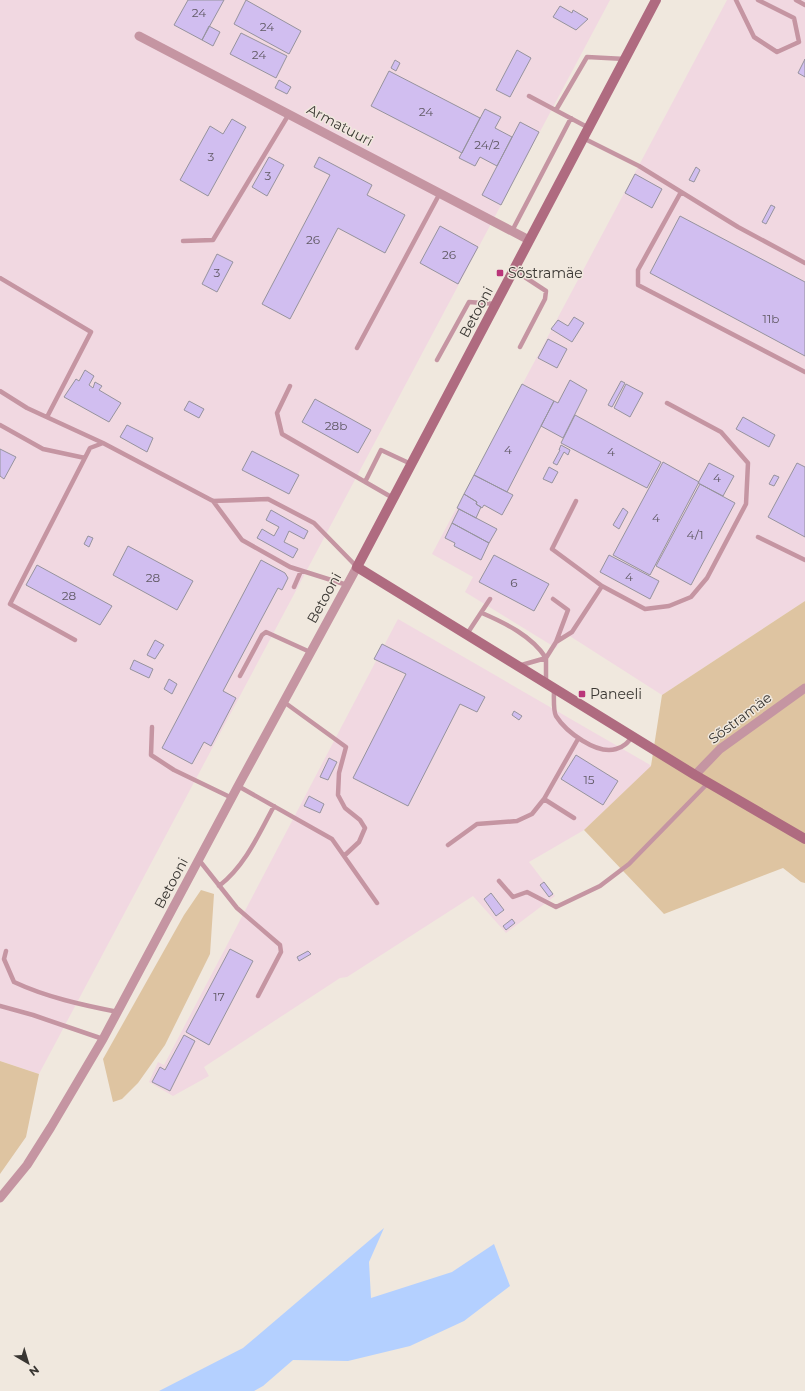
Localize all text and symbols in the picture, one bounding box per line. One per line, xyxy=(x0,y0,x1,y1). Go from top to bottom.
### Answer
house number: 24 xyxy=(192,5,206,20)
house number: 24 xyxy=(260,19,274,34)
house number: 24 xyxy=(252,47,266,62)
street label: Armatuuri xyxy=(304,100,376,150)
house number: 24 xyxy=(419,104,433,119)
house number: 24/2 xyxy=(474,137,500,152)
house number: 3 xyxy=(208,149,215,164)
house number: 3 xyxy=(265,168,272,183)
house number: 26 xyxy=(306,232,320,247)
house number: 26 xyxy=(442,247,456,262)
place label: Sõstramäe xyxy=(508,264,583,282)
house number: 3 xyxy=(214,265,221,280)
marker: Sõstramäe xyxy=(495,268,505,278)
street label: Betooni xyxy=(455,283,497,341)
house number: 11b xyxy=(763,311,779,326)
house number: 28b xyxy=(325,418,347,433)
house number: 4 xyxy=(504,442,512,457)
house number: 4 xyxy=(607,444,615,459)
house number: 4 xyxy=(713,470,721,485)
house number: 4 xyxy=(652,510,660,525)
house number: 4/1 xyxy=(687,527,703,542)
street label: Betooni xyxy=(303,569,345,627)
house number: 4 xyxy=(625,569,633,584)
house number: 28 xyxy=(146,570,161,585)
house number: 6 xyxy=(510,575,518,590)
house number: 28 xyxy=(62,588,77,603)
place label: Paneeli xyxy=(590,685,642,703)
street label: Sõstramäe xyxy=(705,688,775,748)
marker: Paneeli xyxy=(577,689,587,699)
house number: 15 xyxy=(583,772,595,787)
street label: Betooni xyxy=(150,854,192,912)
house number: 17 xyxy=(213,989,225,1004)
north arrow xyxy=(8,1343,48,1383)
text: N xyxy=(26,1363,42,1379)

